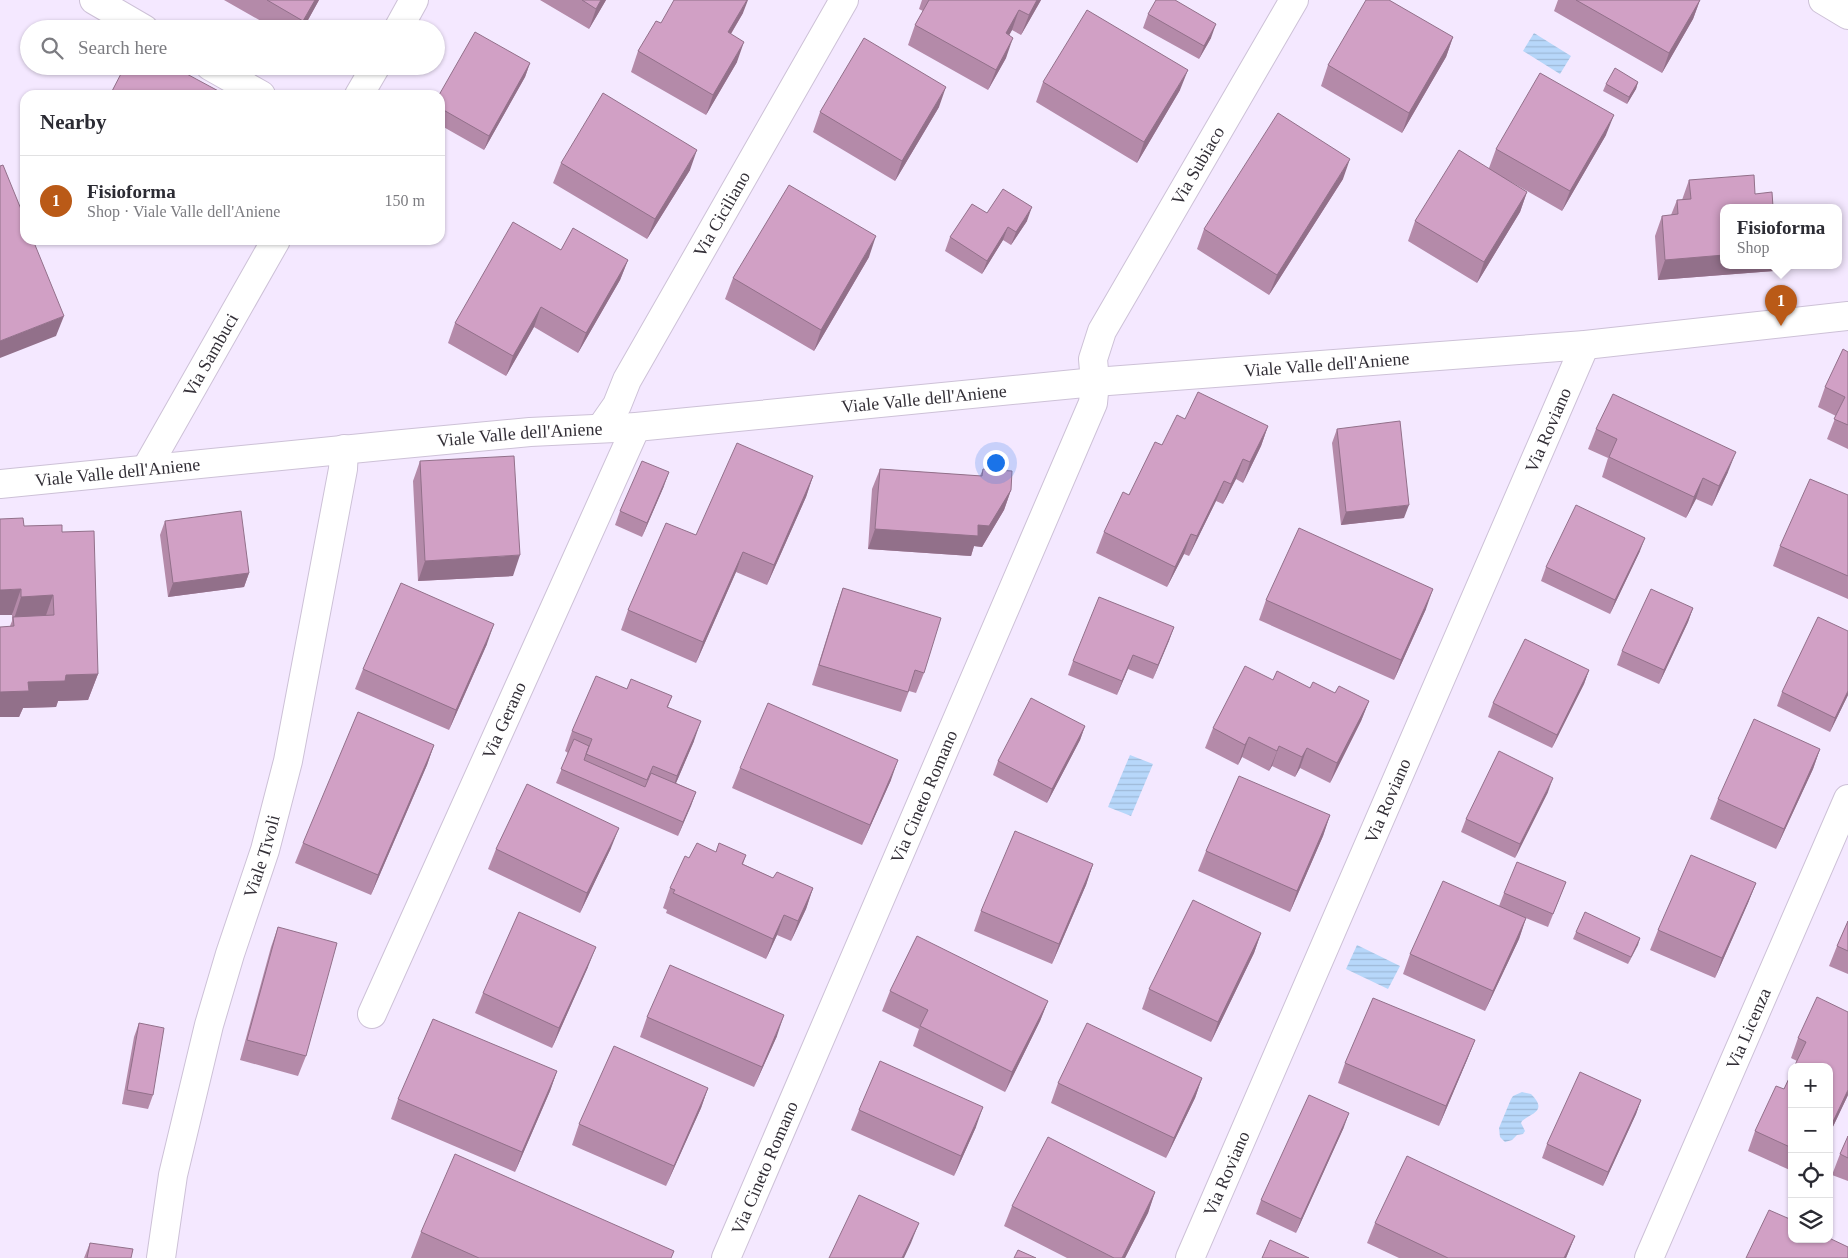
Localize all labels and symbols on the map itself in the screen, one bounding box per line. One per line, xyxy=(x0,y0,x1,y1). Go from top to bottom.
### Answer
street label: Via Subiaco xyxy=(1167,123,1228,209)
street label: Via Ciciliano xyxy=(689,168,754,261)
pin: 1 xyxy=(1765,285,1797,326)
street label: Via Sambuci xyxy=(179,310,242,400)
street label: Viale Valle dell'Aniene xyxy=(1243,348,1410,381)
street label: Viale Valle dell'Aniene xyxy=(840,381,1008,417)
street label: Via Roviano xyxy=(1521,385,1575,476)
street label: Viale Valle dell'Aniene xyxy=(436,419,603,451)
your location xyxy=(983,450,1009,476)
street label: Viale Valle dell'Aniene xyxy=(34,454,201,490)
street label: Via Gerano xyxy=(478,679,530,762)
street label: Via Cineto Romano xyxy=(887,727,961,866)
street label: Via Roviano xyxy=(1361,755,1415,846)
street label: Viale Tivoli xyxy=(240,813,284,900)
street label: Via Licenza xyxy=(1722,985,1775,1072)
street label: Via Cineto Romano xyxy=(727,1098,802,1238)
street label: Via Roviano xyxy=(1199,1128,1254,1219)

